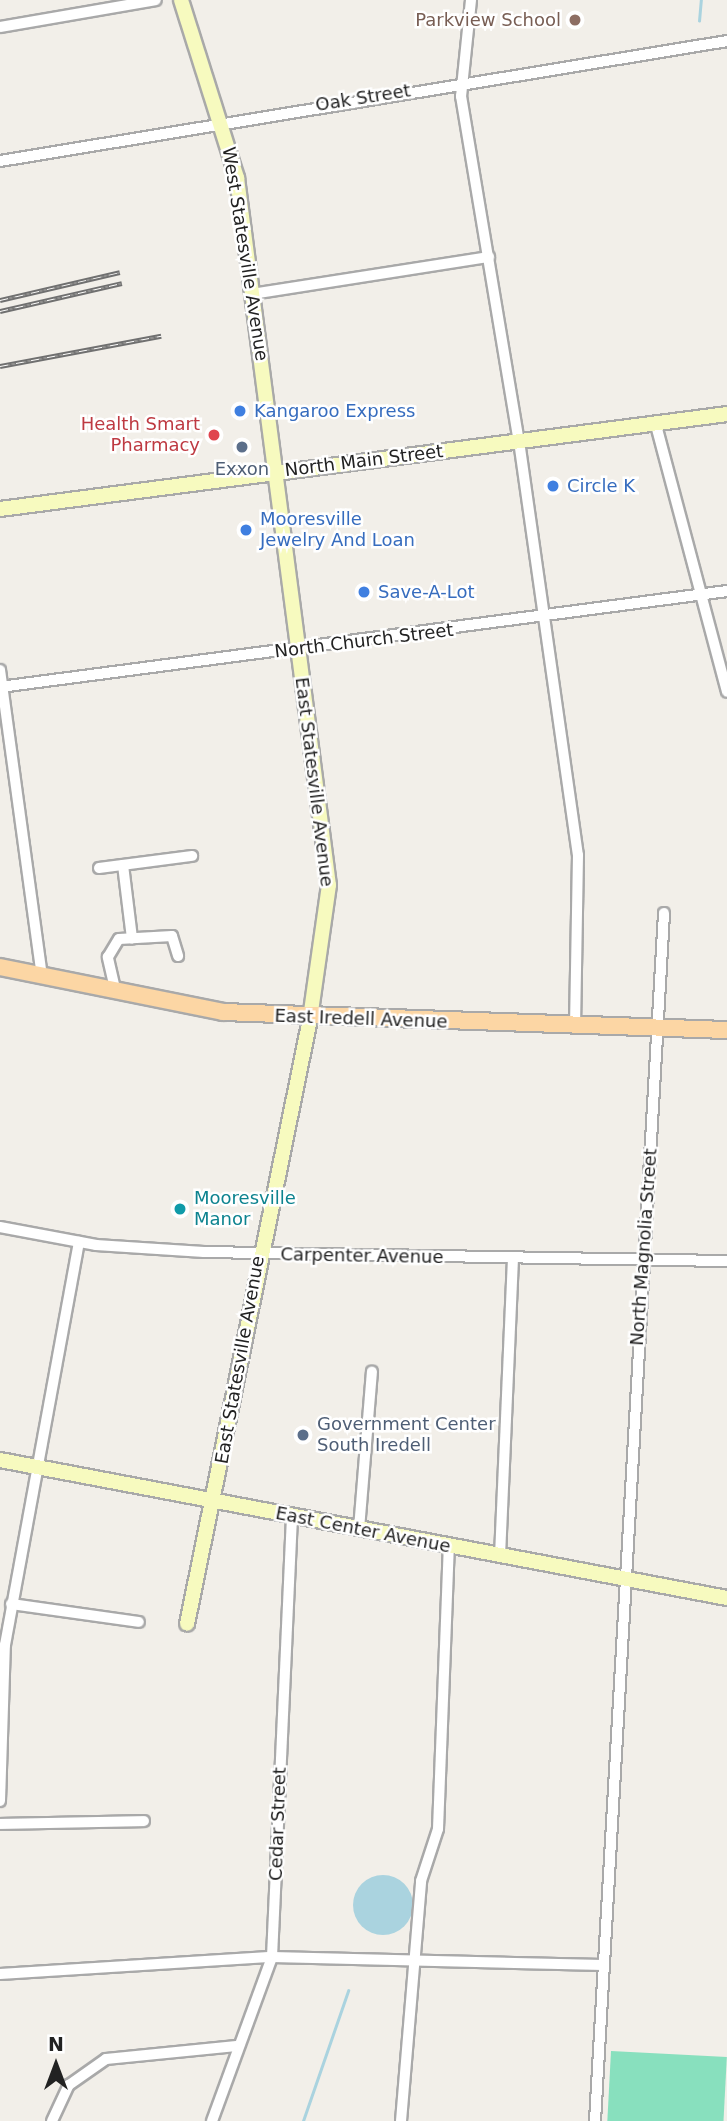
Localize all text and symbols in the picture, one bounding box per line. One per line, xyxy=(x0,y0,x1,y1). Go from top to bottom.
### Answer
place label: Parkview School xyxy=(415,9,561,31)
marker: Parkview School xyxy=(567,12,583,28)
street label: Oak Street xyxy=(314,80,412,116)
street label: West Statesville Avenue xyxy=(217,145,273,363)
place label: Kangaroo Express xyxy=(254,400,415,422)
marker: Kangaroo Express xyxy=(232,403,248,419)
place label: Health Smart Pharmacy xyxy=(81,414,200,457)
marker: Health Smart Pharmacy xyxy=(206,427,222,443)
marker: Exxon xyxy=(234,439,250,455)
street label: North Main Street xyxy=(284,441,444,481)
place label: Exxon xyxy=(215,458,269,480)
place label: Circle K xyxy=(567,475,635,497)
marker: Circle K xyxy=(545,478,561,494)
place label: Mooresville Jewelry And Loan xyxy=(260,509,415,552)
marker: Mooresville Jewelry And Loan xyxy=(238,522,254,538)
place label: Save-A-Lot xyxy=(378,581,474,603)
marker: Save-A-Lot xyxy=(356,584,372,600)
street label: North Church Street xyxy=(273,619,455,663)
street label: East Statesville Avenue xyxy=(290,676,338,888)
street label: East Iredell Avenue xyxy=(274,1005,448,1033)
street label: North Magnolia Street xyxy=(626,1148,662,1346)
place label: Mooresville Manor xyxy=(194,1188,296,1230)
marker: Mooresville Manor xyxy=(172,1201,188,1217)
street label: Carpenter Avenue xyxy=(280,1244,444,1268)
street label: East Statesville Avenue xyxy=(211,1254,269,1466)
place label: Government Center South Iredell xyxy=(317,1414,496,1456)
marker: Government Center South Iredell xyxy=(295,1427,311,1443)
street label: East Center Avenue xyxy=(274,1502,452,1558)
street label: Cedar Street xyxy=(265,1767,291,1881)
north arrow xyxy=(21,2030,91,2100)
text: N xyxy=(48,2033,64,2055)

